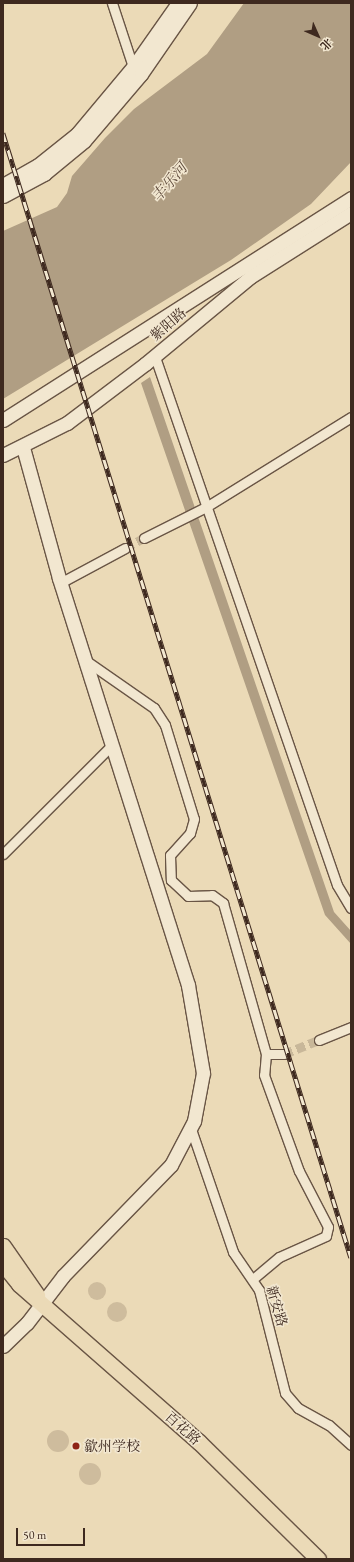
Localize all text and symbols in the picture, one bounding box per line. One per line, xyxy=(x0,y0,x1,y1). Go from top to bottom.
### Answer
north arrow xyxy=(298,16,338,56)
text: 北 xyxy=(318,36,335,53)
water label: 丰乐河 xyxy=(147,159,191,205)
street label: 紫阳路 xyxy=(147,304,189,344)
street label: 新安路 xyxy=(263,1283,291,1329)
street label: 百花路 xyxy=(162,1408,204,1448)
place label: 歙州学校 xyxy=(84,1438,140,1454)
marker: 歙州学校 xyxy=(71,1441,81,1451)
scale bar xyxy=(18,1520,87,1546)
text: 50 m xyxy=(23,1527,46,1543)

